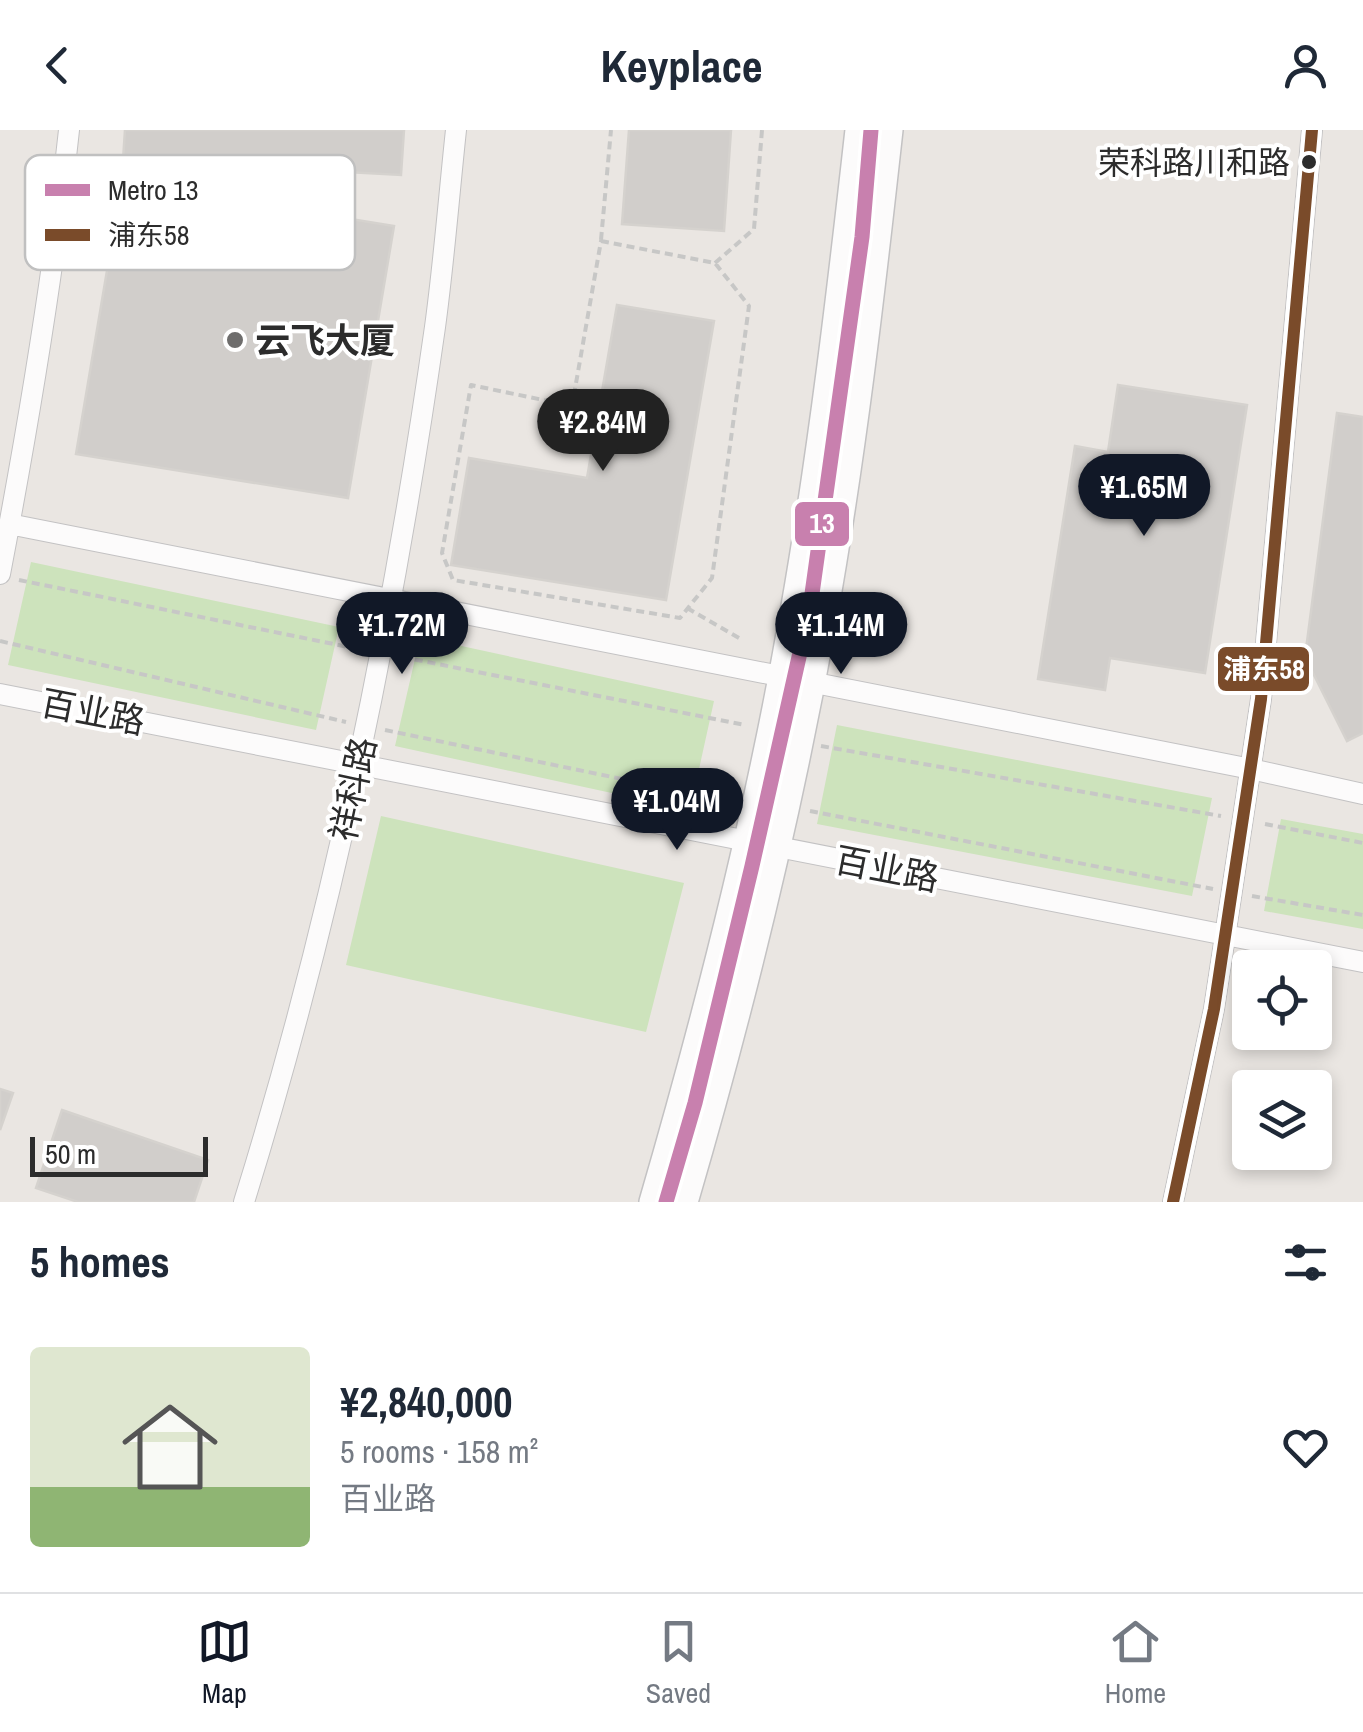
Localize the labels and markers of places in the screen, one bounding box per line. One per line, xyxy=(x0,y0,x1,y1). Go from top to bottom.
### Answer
place label: 荣科路川和路 xyxy=(1098,141,1290,184)
marker: 荣科路川和路 xyxy=(1299,152,1319,172)
place label: 云飞大厦 xyxy=(255,317,395,364)
marker: 云飞大厦 xyxy=(224,329,246,351)
pin: ¥2.84M xyxy=(522,389,684,474)
pin: ¥1.65M xyxy=(1063,454,1225,539)
pin: ¥1.72M xyxy=(321,592,483,677)
pin: ¥1.14M xyxy=(760,592,922,677)
pin: ¥1.04M xyxy=(596,768,758,853)

